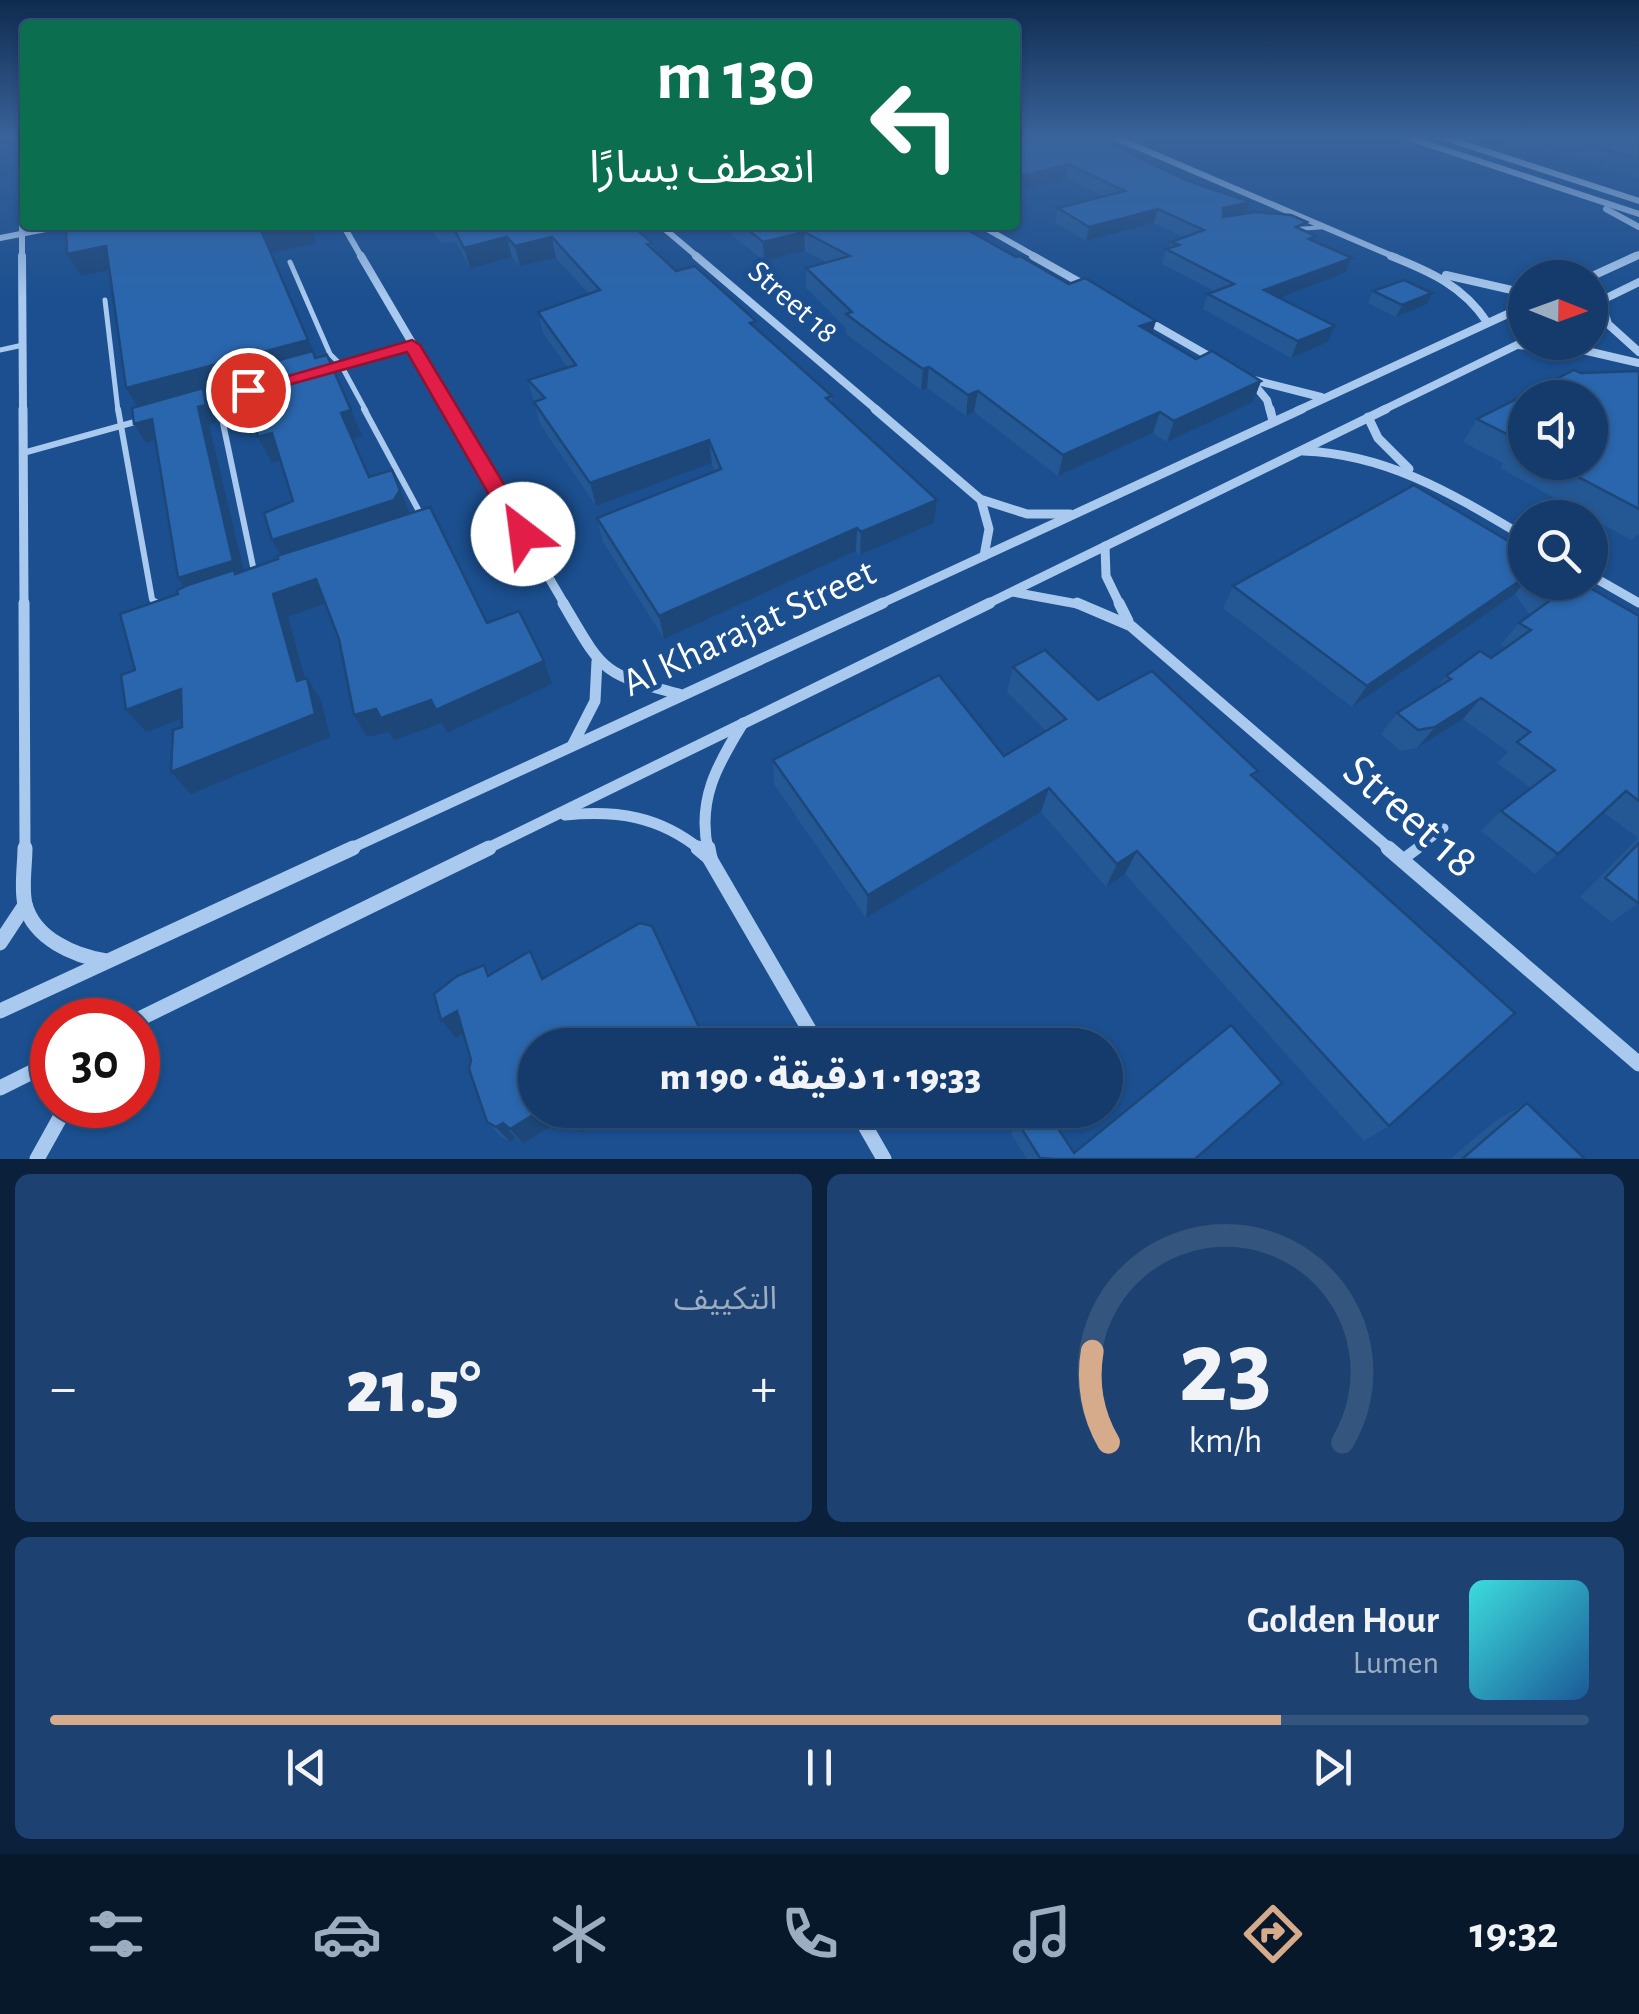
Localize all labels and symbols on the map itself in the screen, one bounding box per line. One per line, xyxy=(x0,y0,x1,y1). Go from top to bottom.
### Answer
street label: Street 18 xyxy=(742,255,844,349)
north arrow xyxy=(1508,260,1608,360)
pin xyxy=(206,348,291,433)
position arrow xyxy=(471,482,575,586)
street label: Al Kharajat Street xyxy=(616,552,882,704)
street label: Street 18 xyxy=(1334,746,1486,888)
speed limit sign: 30 xyxy=(30,998,160,1128)

